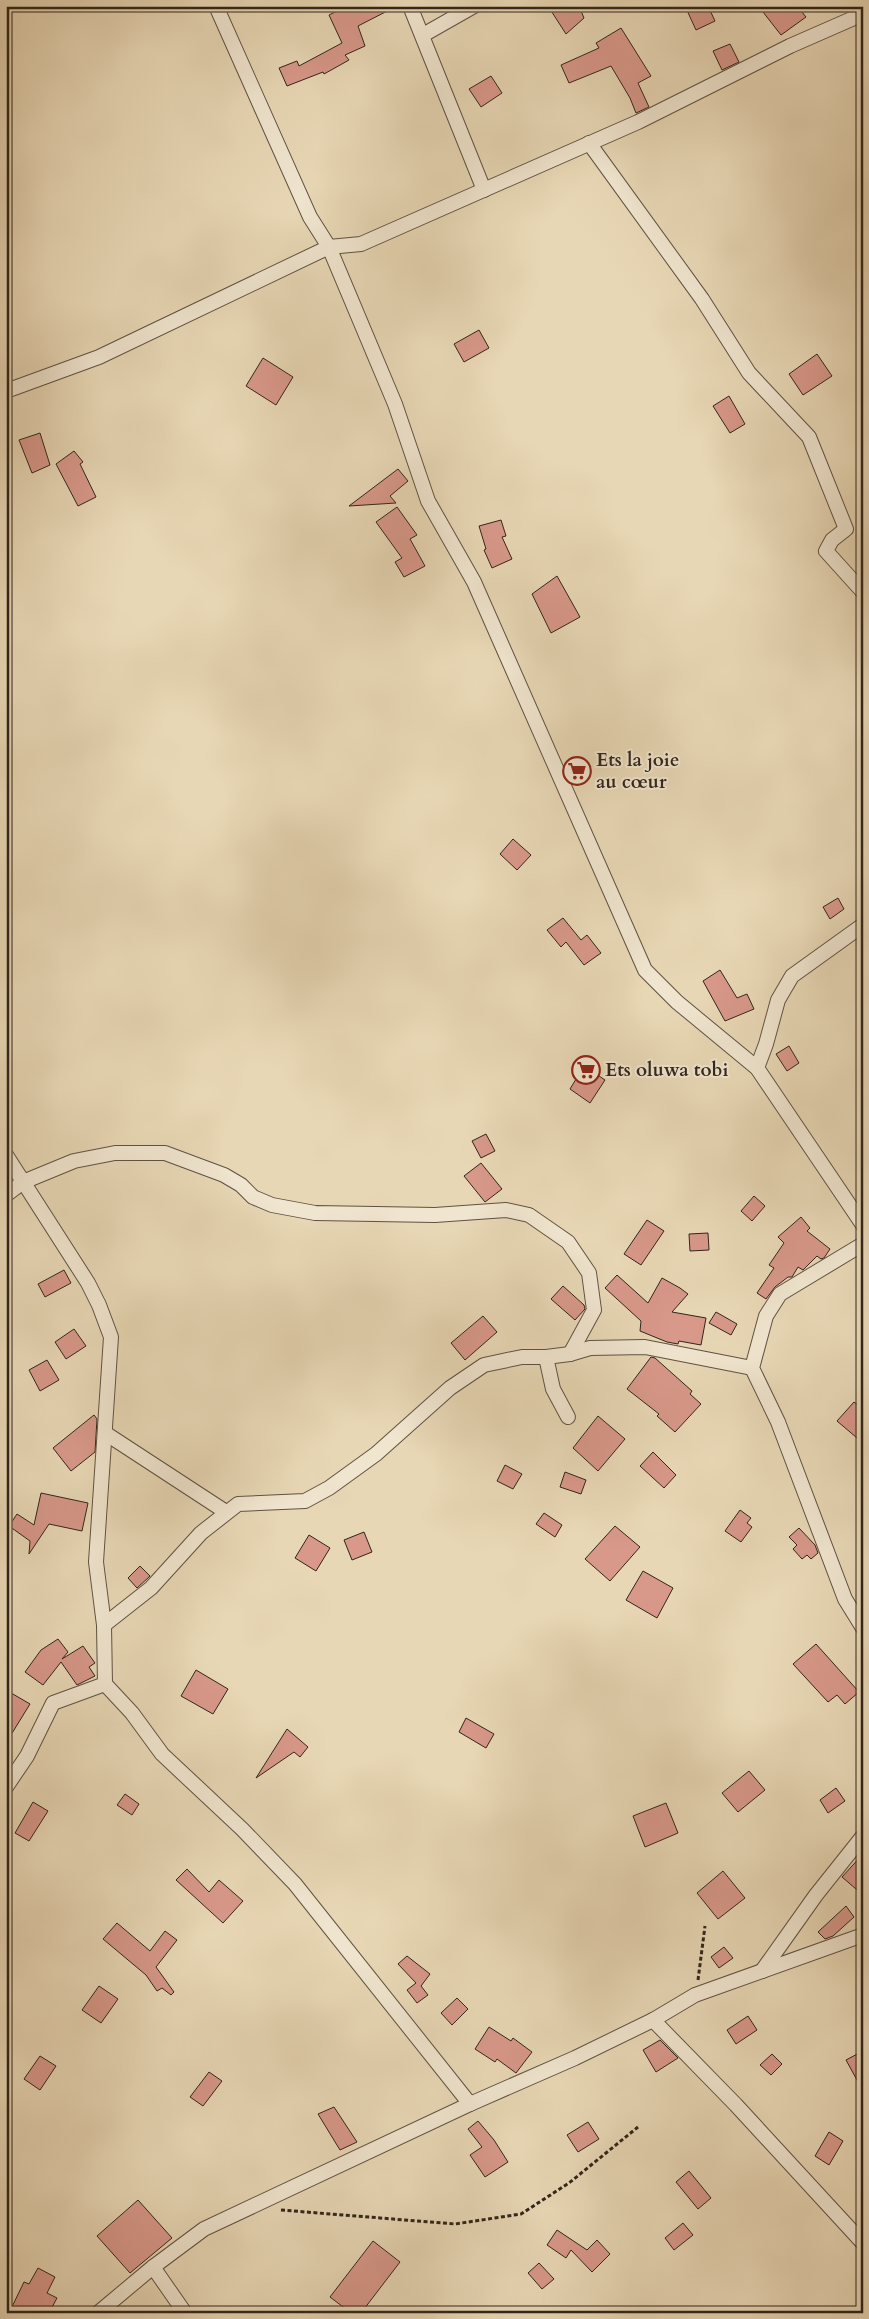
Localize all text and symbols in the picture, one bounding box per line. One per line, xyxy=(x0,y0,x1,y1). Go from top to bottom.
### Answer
place label: Ets la joie au cœur xyxy=(596,747,679,795)
supermarket icon: Ets la joie au cœur xyxy=(562,756,592,786)
supermarket icon: Ets oluwa tobi xyxy=(571,1055,601,1085)
place label: Ets oluwa tobi xyxy=(605,1057,728,1083)

